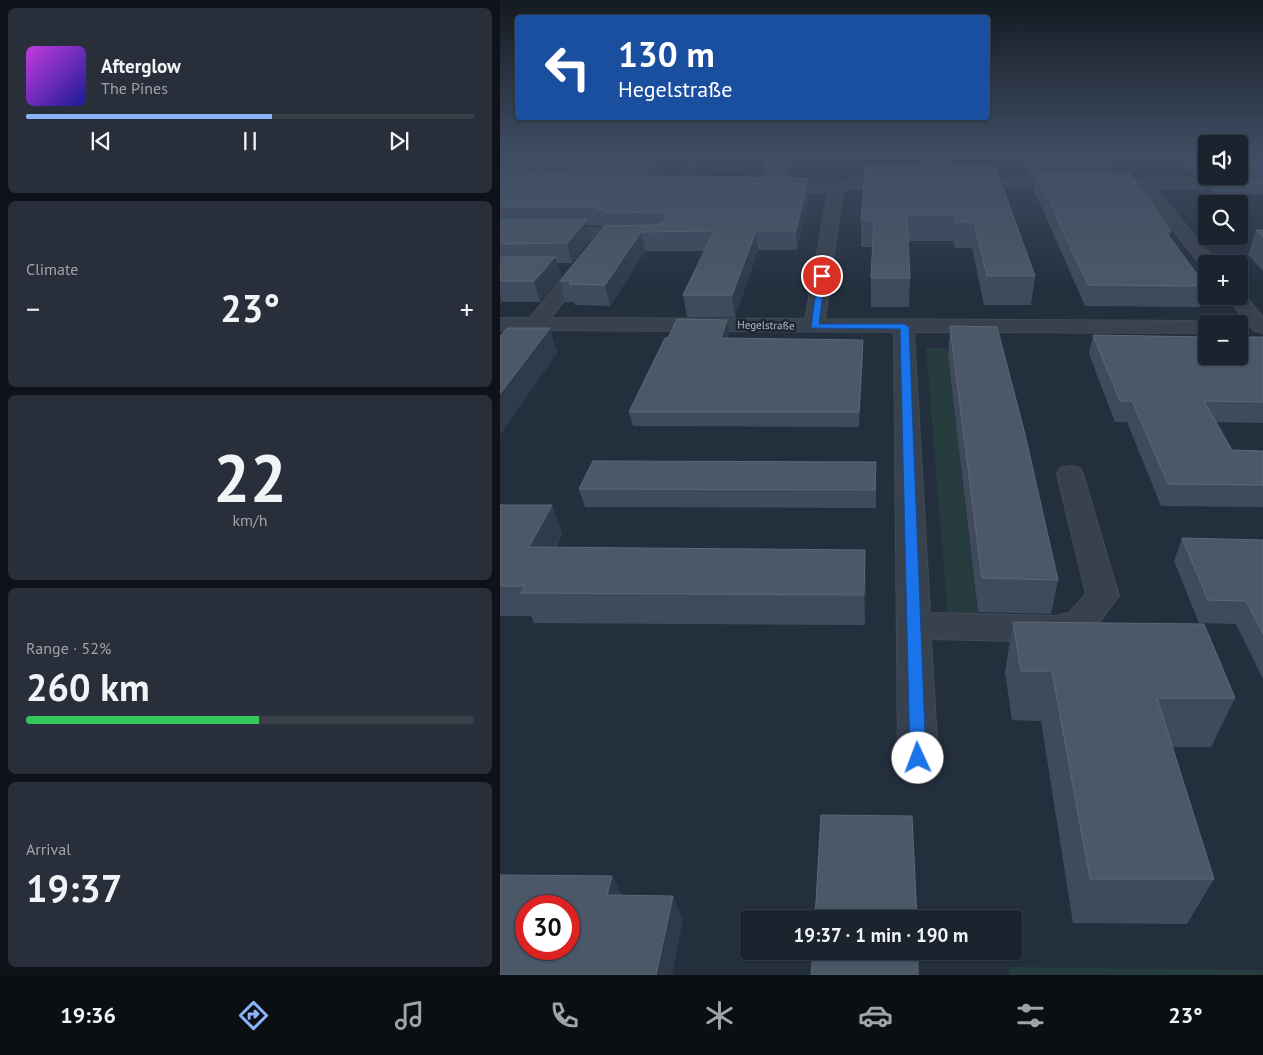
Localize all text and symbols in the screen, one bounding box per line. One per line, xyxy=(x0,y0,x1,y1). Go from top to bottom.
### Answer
text: 130 m xyxy=(618,31,715,77)
icon: left xyxy=(535,35,600,100)
text: Afterglow xyxy=(101,54,181,78)
text: Hegelstraße xyxy=(618,75,732,103)
text: The Pines xyxy=(101,78,168,98)
icon: previous xyxy=(87,127,115,155)
icon: pause xyxy=(236,127,264,155)
icon: next xyxy=(385,127,413,155)
map controls xyxy=(1198,135,1248,365)
button: sound xyxy=(1198,135,1248,185)
button: search xyxy=(1198,195,1248,245)
pin xyxy=(801,255,843,297)
button: + xyxy=(1198,255,1248,305)
text: Climate xyxy=(26,259,78,279)
icon: arrive xyxy=(808,262,836,290)
text: 23° xyxy=(220,283,280,332)
text: − xyxy=(26,290,40,327)
text: + xyxy=(460,290,474,327)
button: − xyxy=(1198,315,1248,365)
street label: Hegelstraße xyxy=(737,318,795,333)
text: 22 xyxy=(213,435,287,519)
text: km/h xyxy=(232,510,268,530)
text: Range · 52% xyxy=(26,638,111,658)
text: 260 km xyxy=(26,662,150,711)
position arrow xyxy=(891,731,943,783)
text: Arrival xyxy=(26,839,71,859)
text: 19:37 xyxy=(26,863,122,912)
speed limit sign: 30 xyxy=(515,895,580,960)
text: 19:37 · 1 min · 190 m xyxy=(794,923,968,947)
icon: directions xyxy=(236,998,271,1033)
icon: music xyxy=(392,998,427,1033)
icon: phone xyxy=(547,998,582,1033)
icon: climate xyxy=(702,998,737,1033)
icon: car xyxy=(858,998,893,1033)
icon: filters xyxy=(1013,998,1048,1033)
text: 19:36 xyxy=(60,1001,116,1029)
text: 23° xyxy=(1168,1001,1203,1029)

